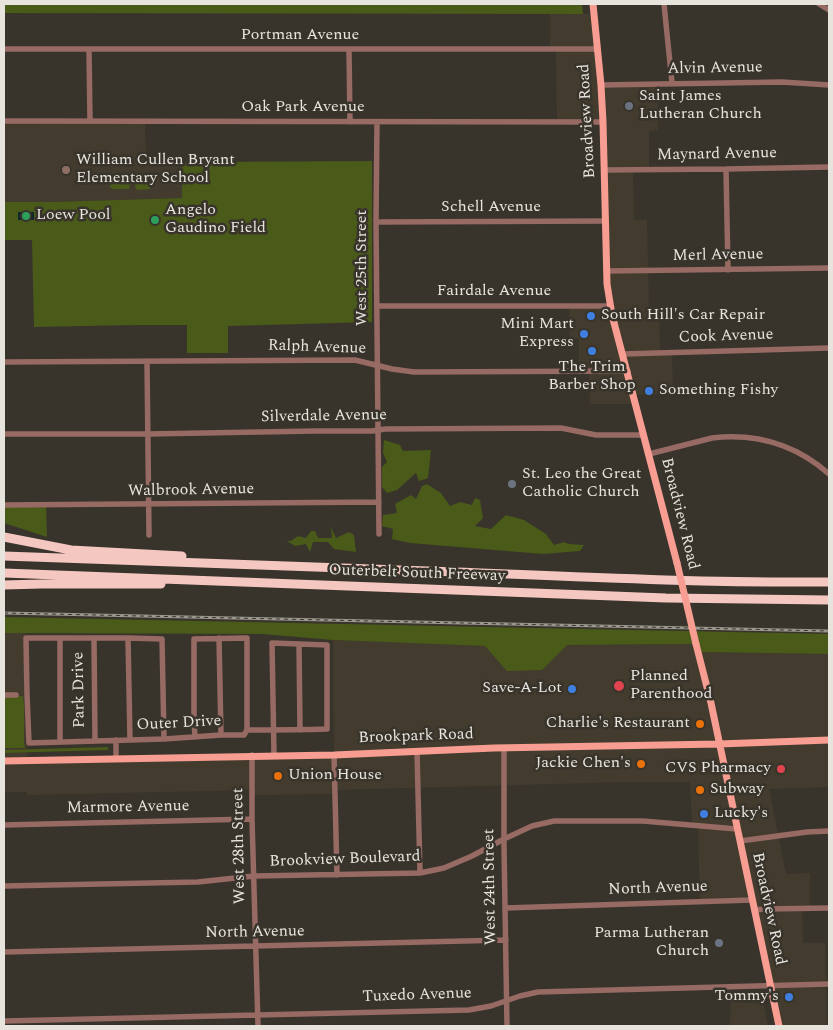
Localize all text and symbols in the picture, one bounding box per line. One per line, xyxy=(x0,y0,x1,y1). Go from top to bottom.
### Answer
street label: Portman Avenue xyxy=(241,26,359,46)
street label: Alvin Avenue xyxy=(667,59,763,79)
street label: Broadview Road xyxy=(575,63,601,179)
place label: Saint James Lutheran Church xyxy=(639,87,762,125)
street label: Oak Park Avenue xyxy=(241,98,365,118)
marker: Saint James Lutheran Church xyxy=(623,100,635,112)
street label: Maynard Avenue xyxy=(657,144,777,166)
place label: William Cullen Bryant Elementary School xyxy=(76,151,235,189)
marker: William Cullen Bryant Elementary School xyxy=(60,164,72,176)
street label: Schell Avenue xyxy=(441,198,541,218)
place label: Angelo Gaudino Field xyxy=(165,201,266,239)
place label: Loew Pool xyxy=(36,206,111,226)
marker: Loew Pool xyxy=(20,210,32,222)
street label: West 25th Street xyxy=(353,210,373,326)
marker: Angelo Gaudino Field xyxy=(149,214,161,226)
street label: Merl Avenue xyxy=(672,246,764,266)
street label: Fairdale Avenue xyxy=(437,282,551,302)
place label: South Hill's Car Repair xyxy=(601,306,765,326)
marker: South Hill's Car Repair xyxy=(585,310,597,322)
place label: Mini Mart Express xyxy=(500,315,574,353)
street label: Cook Avenue xyxy=(678,326,774,348)
marker: Mini Mart Express xyxy=(578,328,590,340)
street label: Ralph Avenue xyxy=(268,337,366,359)
marker: The Trim Barber Shop xyxy=(586,345,598,357)
place label: The Trim Barber Shop xyxy=(548,358,636,396)
place label: Something Fishy xyxy=(659,381,778,401)
marker: Something Fishy xyxy=(643,385,655,397)
street label: Silverdale Avenue xyxy=(261,406,387,428)
street label: Broadview Road xyxy=(656,456,702,572)
place label: St. Leo the Great Catholic Church xyxy=(522,465,641,503)
marker: St. Leo the Great Catholic Church xyxy=(506,478,518,490)
street label: Walbrook Avenue xyxy=(128,480,254,502)
street label: Outerbelt South Freeway xyxy=(328,561,506,587)
street label: Park Drive xyxy=(70,652,90,728)
place label: Planned Parenthood xyxy=(630,667,712,705)
place label: Save-A-Lot xyxy=(482,679,562,699)
marker: Planned Parenthood xyxy=(612,679,626,693)
marker: Save-A-Lot xyxy=(566,683,578,695)
street label: Outer Drive xyxy=(136,712,222,736)
place label: Charlie's Restaurant xyxy=(546,714,690,734)
marker: Charlie's Restaurant xyxy=(694,718,706,730)
street label: Brookpark Road xyxy=(358,725,474,749)
place label: Jackie Chen's xyxy=(535,754,631,774)
marker: Jackie Chen's xyxy=(635,758,647,770)
place label: CVS Pharmacy xyxy=(665,759,771,779)
marker: CVS Pharmacy xyxy=(775,763,787,775)
place label: Union House xyxy=(288,766,382,786)
marker: Union House xyxy=(272,770,284,782)
place label: Subway xyxy=(710,780,764,800)
marker: Subway xyxy=(694,784,706,796)
street label: West 28th Street xyxy=(229,788,251,904)
street label: Marmore Avenue xyxy=(66,797,190,819)
place label: Lucky's xyxy=(714,804,768,824)
marker: Lucky's xyxy=(698,808,710,820)
street label: West 24th Street xyxy=(480,829,502,945)
street label: Brookview Boulevard xyxy=(269,848,421,872)
street label: Broadview Road xyxy=(747,851,789,967)
street label: North Avenue xyxy=(608,878,708,900)
street label: North Avenue xyxy=(205,923,305,943)
place label: Parma Lutheran Church xyxy=(594,924,709,962)
marker: Parma Lutheran Church xyxy=(713,937,725,949)
street label: Tuxedo Avenue xyxy=(362,984,472,1008)
place label: Tommy's xyxy=(714,987,779,1007)
marker: Tommy's xyxy=(783,991,795,1003)

